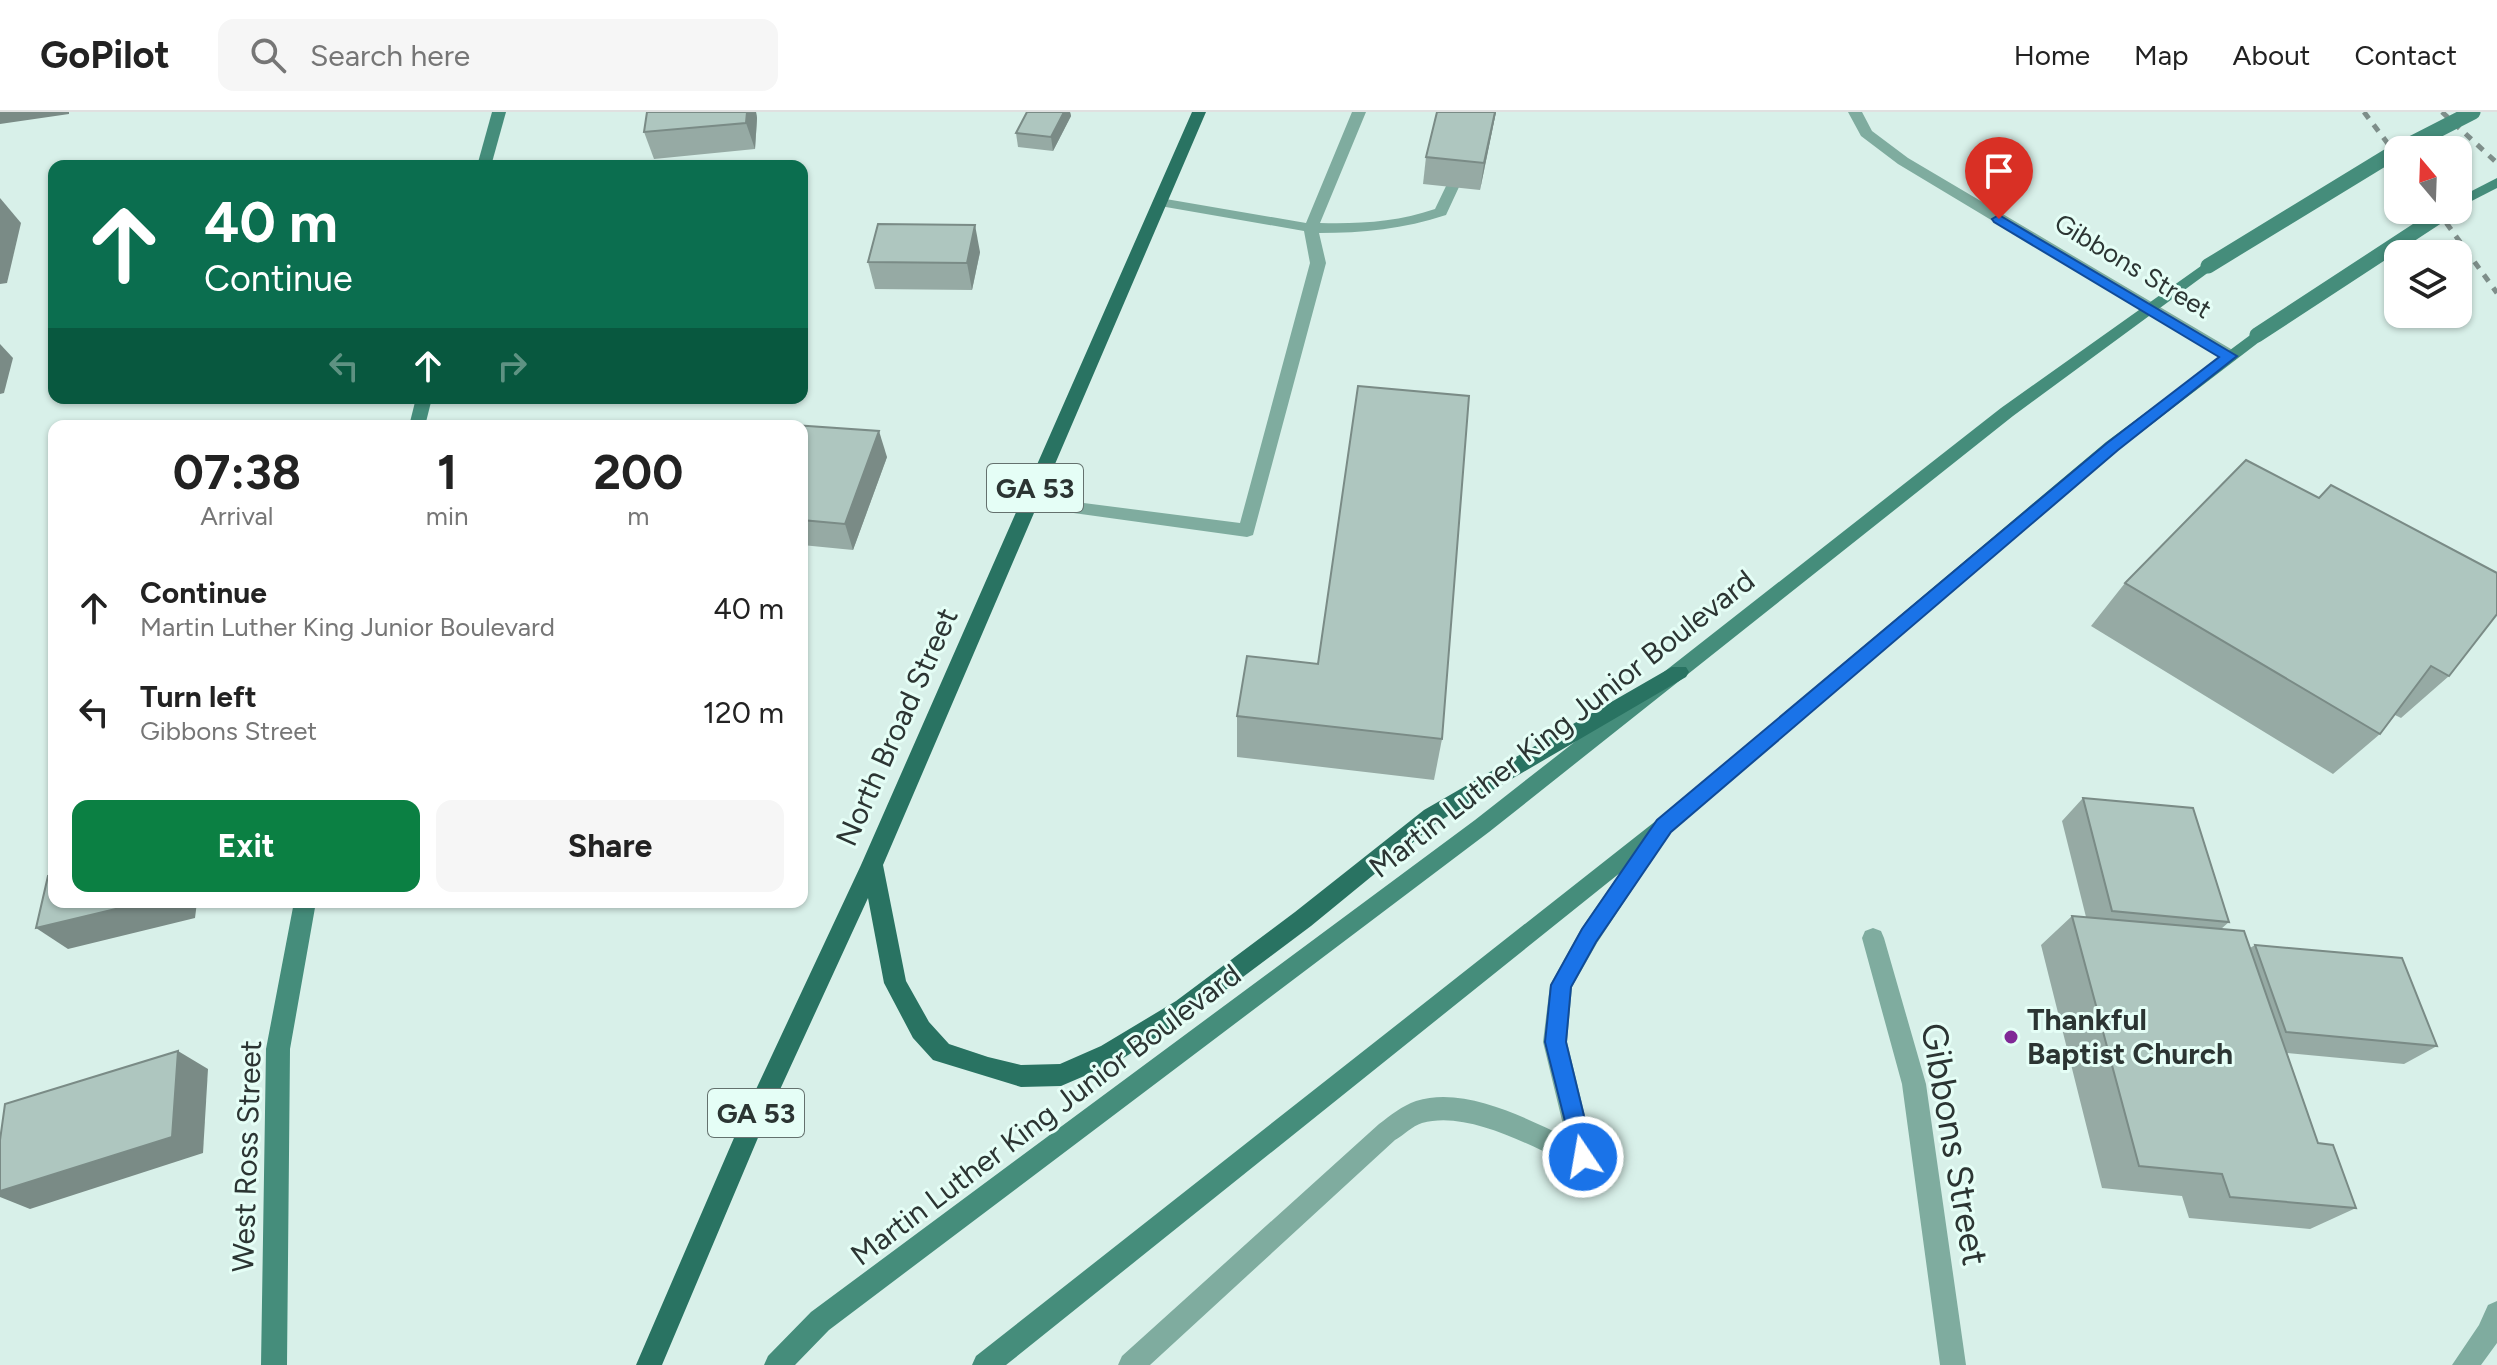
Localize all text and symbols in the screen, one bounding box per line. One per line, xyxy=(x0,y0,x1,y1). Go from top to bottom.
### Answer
search box xyxy=(218,19,778,91)
text: GoPilot xyxy=(40,32,170,78)
icon: search xyxy=(246,33,290,77)
text: Search here xyxy=(310,37,470,74)
text: Home xyxy=(2014,38,2090,72)
text: Map xyxy=(2134,38,2189,72)
text: About xyxy=(2233,38,2310,72)
text: Contact xyxy=(2354,38,2457,72)
north arrow xyxy=(2384,136,2472,224)
map controls xyxy=(2384,136,2472,328)
pin xyxy=(1965,137,2033,219)
icon: arrive xyxy=(1977,149,2021,193)
text: 40 m xyxy=(204,189,338,256)
icon: ahead xyxy=(72,192,176,296)
street label: Gibbons Street xyxy=(2049,207,2217,325)
button: layers xyxy=(2384,240,2472,328)
text: Continue xyxy=(204,257,353,300)
icon: left xyxy=(322,344,366,388)
icon: ahead xyxy=(406,344,450,388)
icon: right xyxy=(490,344,534,388)
text: 07:38 xyxy=(173,443,301,501)
text: 1 xyxy=(437,443,457,501)
text: 200 xyxy=(593,443,683,501)
road number: GA 53 xyxy=(987,464,1083,512)
text: Arrival xyxy=(200,500,274,532)
text: min xyxy=(426,500,468,532)
text: m xyxy=(627,500,649,532)
street label: Martin Luther King Junior Boulevard xyxy=(1362,562,1762,886)
text: Continue xyxy=(140,574,267,611)
icon: ahead xyxy=(72,586,116,630)
text: 40 m xyxy=(713,590,784,627)
street label: North Broad Street xyxy=(827,602,966,851)
text: Martin Luther King Junior Boulevard xyxy=(140,611,555,643)
text: Turn left xyxy=(140,678,257,715)
icon: left xyxy=(72,690,116,734)
text: 120 m xyxy=(703,694,784,731)
text: Gibbons Street xyxy=(140,715,317,747)
button: Exit xyxy=(72,800,420,892)
button: Share xyxy=(436,800,784,892)
street label: Martin Luther King Junior Boulevard xyxy=(843,956,1248,1273)
place label: Thankful Baptist Church xyxy=(2027,1001,2233,1072)
street label: Gibbons Street xyxy=(1912,1020,1997,1269)
marker: Thankful Baptist Church xyxy=(2002,1028,2020,1046)
street label: West Ross Street xyxy=(224,1039,269,1273)
road number: GA 53 xyxy=(708,1089,804,1137)
position arrow xyxy=(1541,1115,1625,1199)

